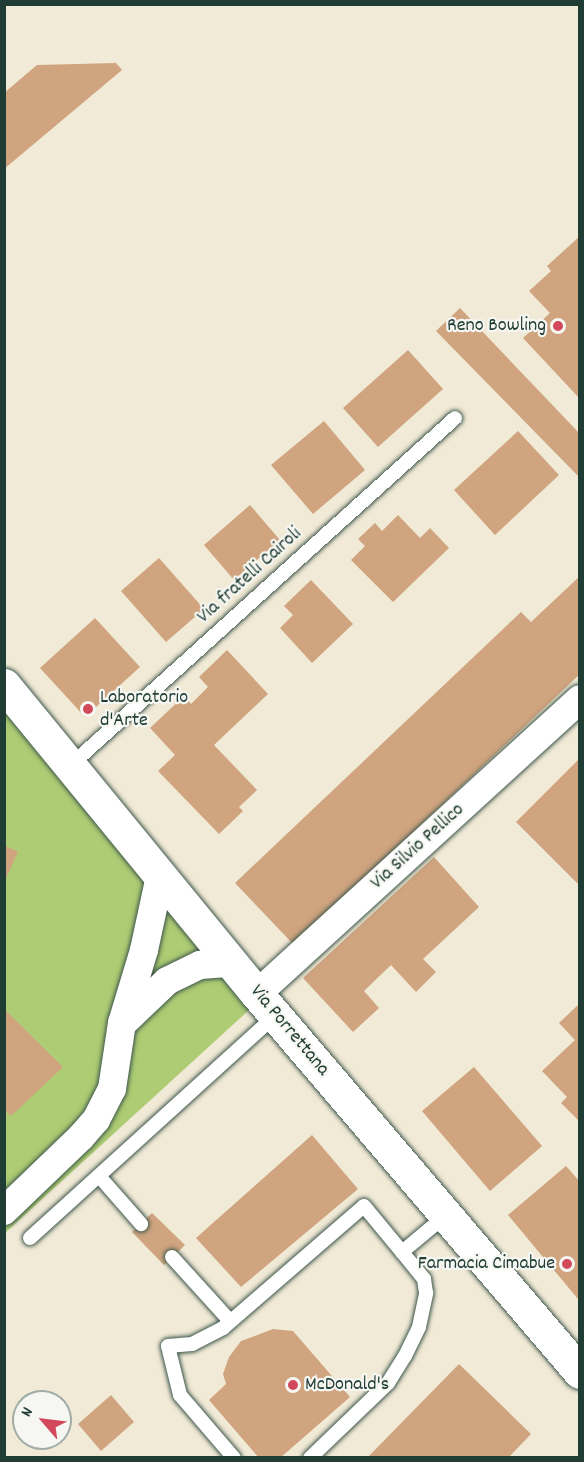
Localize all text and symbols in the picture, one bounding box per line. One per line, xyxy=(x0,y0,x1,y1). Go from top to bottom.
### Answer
place label: Reno Bowling xyxy=(447,314,546,338)
marker: Reno Bowling xyxy=(551,319,565,333)
street label: Via fratelli Cairoli xyxy=(193,523,307,629)
place label: Laboratorio d'Arte xyxy=(100,686,188,733)
marker: Laboratorio d'Arte xyxy=(81,702,95,716)
street label: Via Silvio Pellico xyxy=(366,799,470,895)
street label: Via Porrettana xyxy=(244,981,334,1081)
place label: Farmacia Cimabue xyxy=(418,1252,555,1276)
marker: Farmacia Cimabue xyxy=(560,1257,574,1271)
place label: McDonald's xyxy=(305,1373,389,1397)
marker: McDonald's xyxy=(286,1378,300,1392)
north arrow xyxy=(12,1390,72,1450)
text: N xyxy=(15,1403,39,1421)

